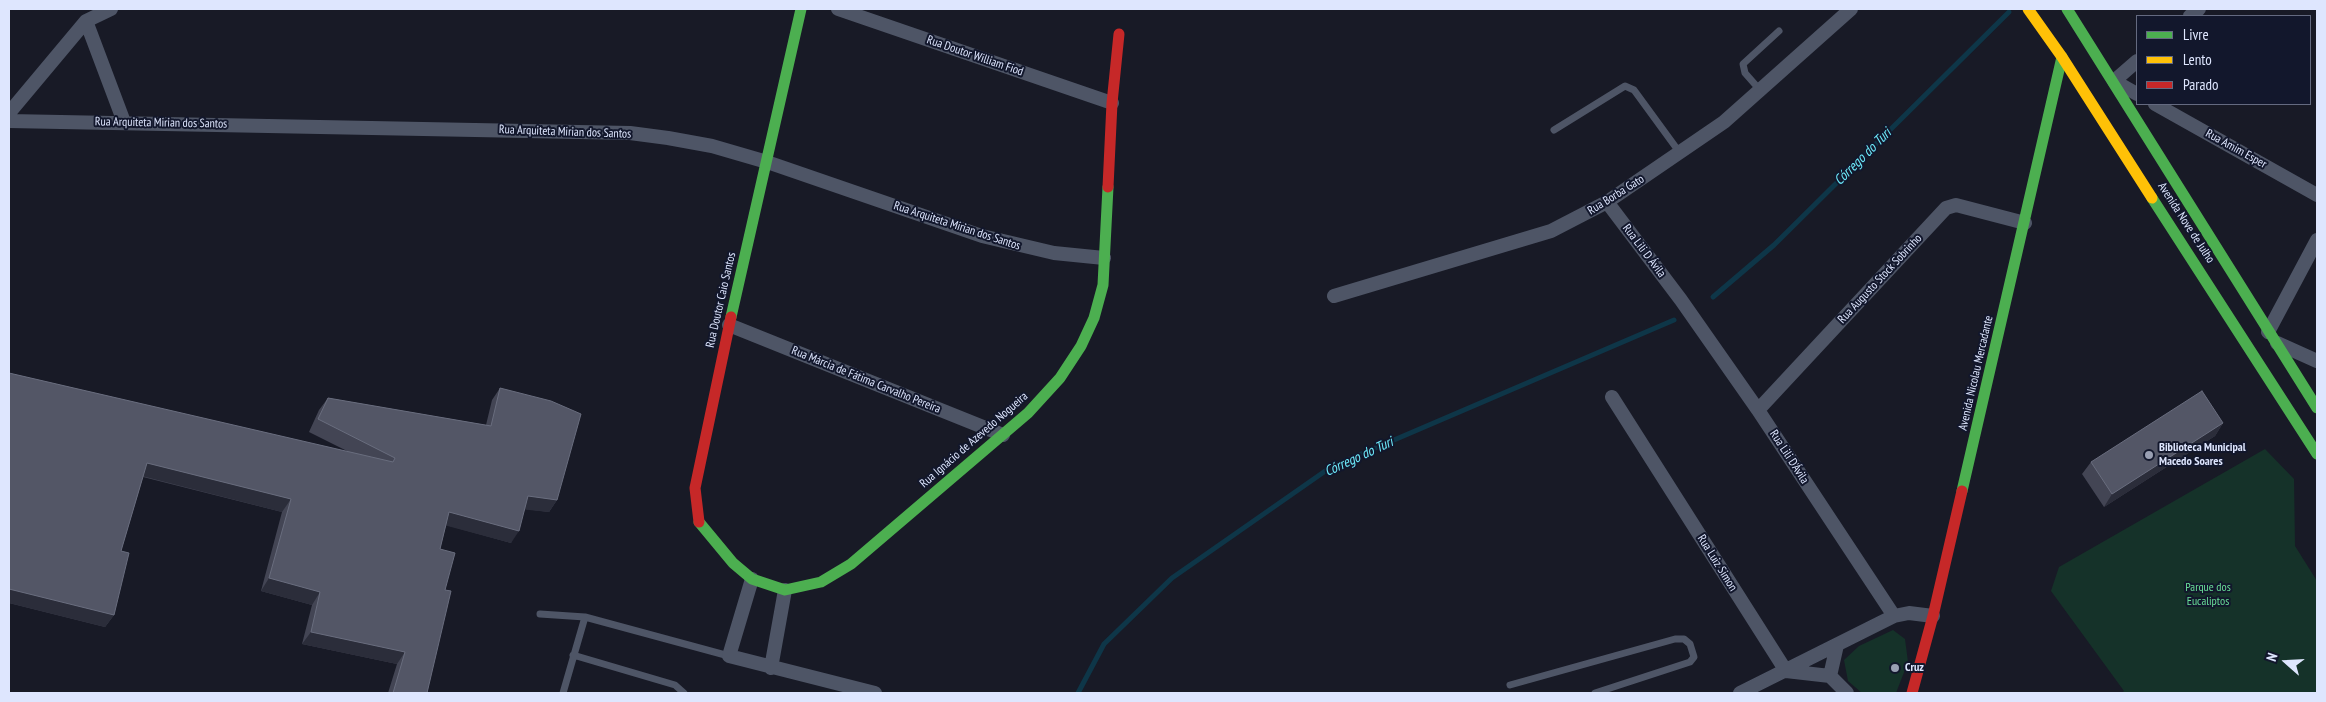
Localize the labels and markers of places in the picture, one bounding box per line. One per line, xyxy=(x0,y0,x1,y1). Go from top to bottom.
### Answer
place label: Biblioteca Municipal Macedo Soares xyxy=(2159,441,2246,469)
marker: Biblioteca Municipal Macedo Soares xyxy=(2143,449,2155,461)
place label: Cruz xyxy=(1905,661,1924,675)
marker: Cruz xyxy=(1889,662,1901,674)

